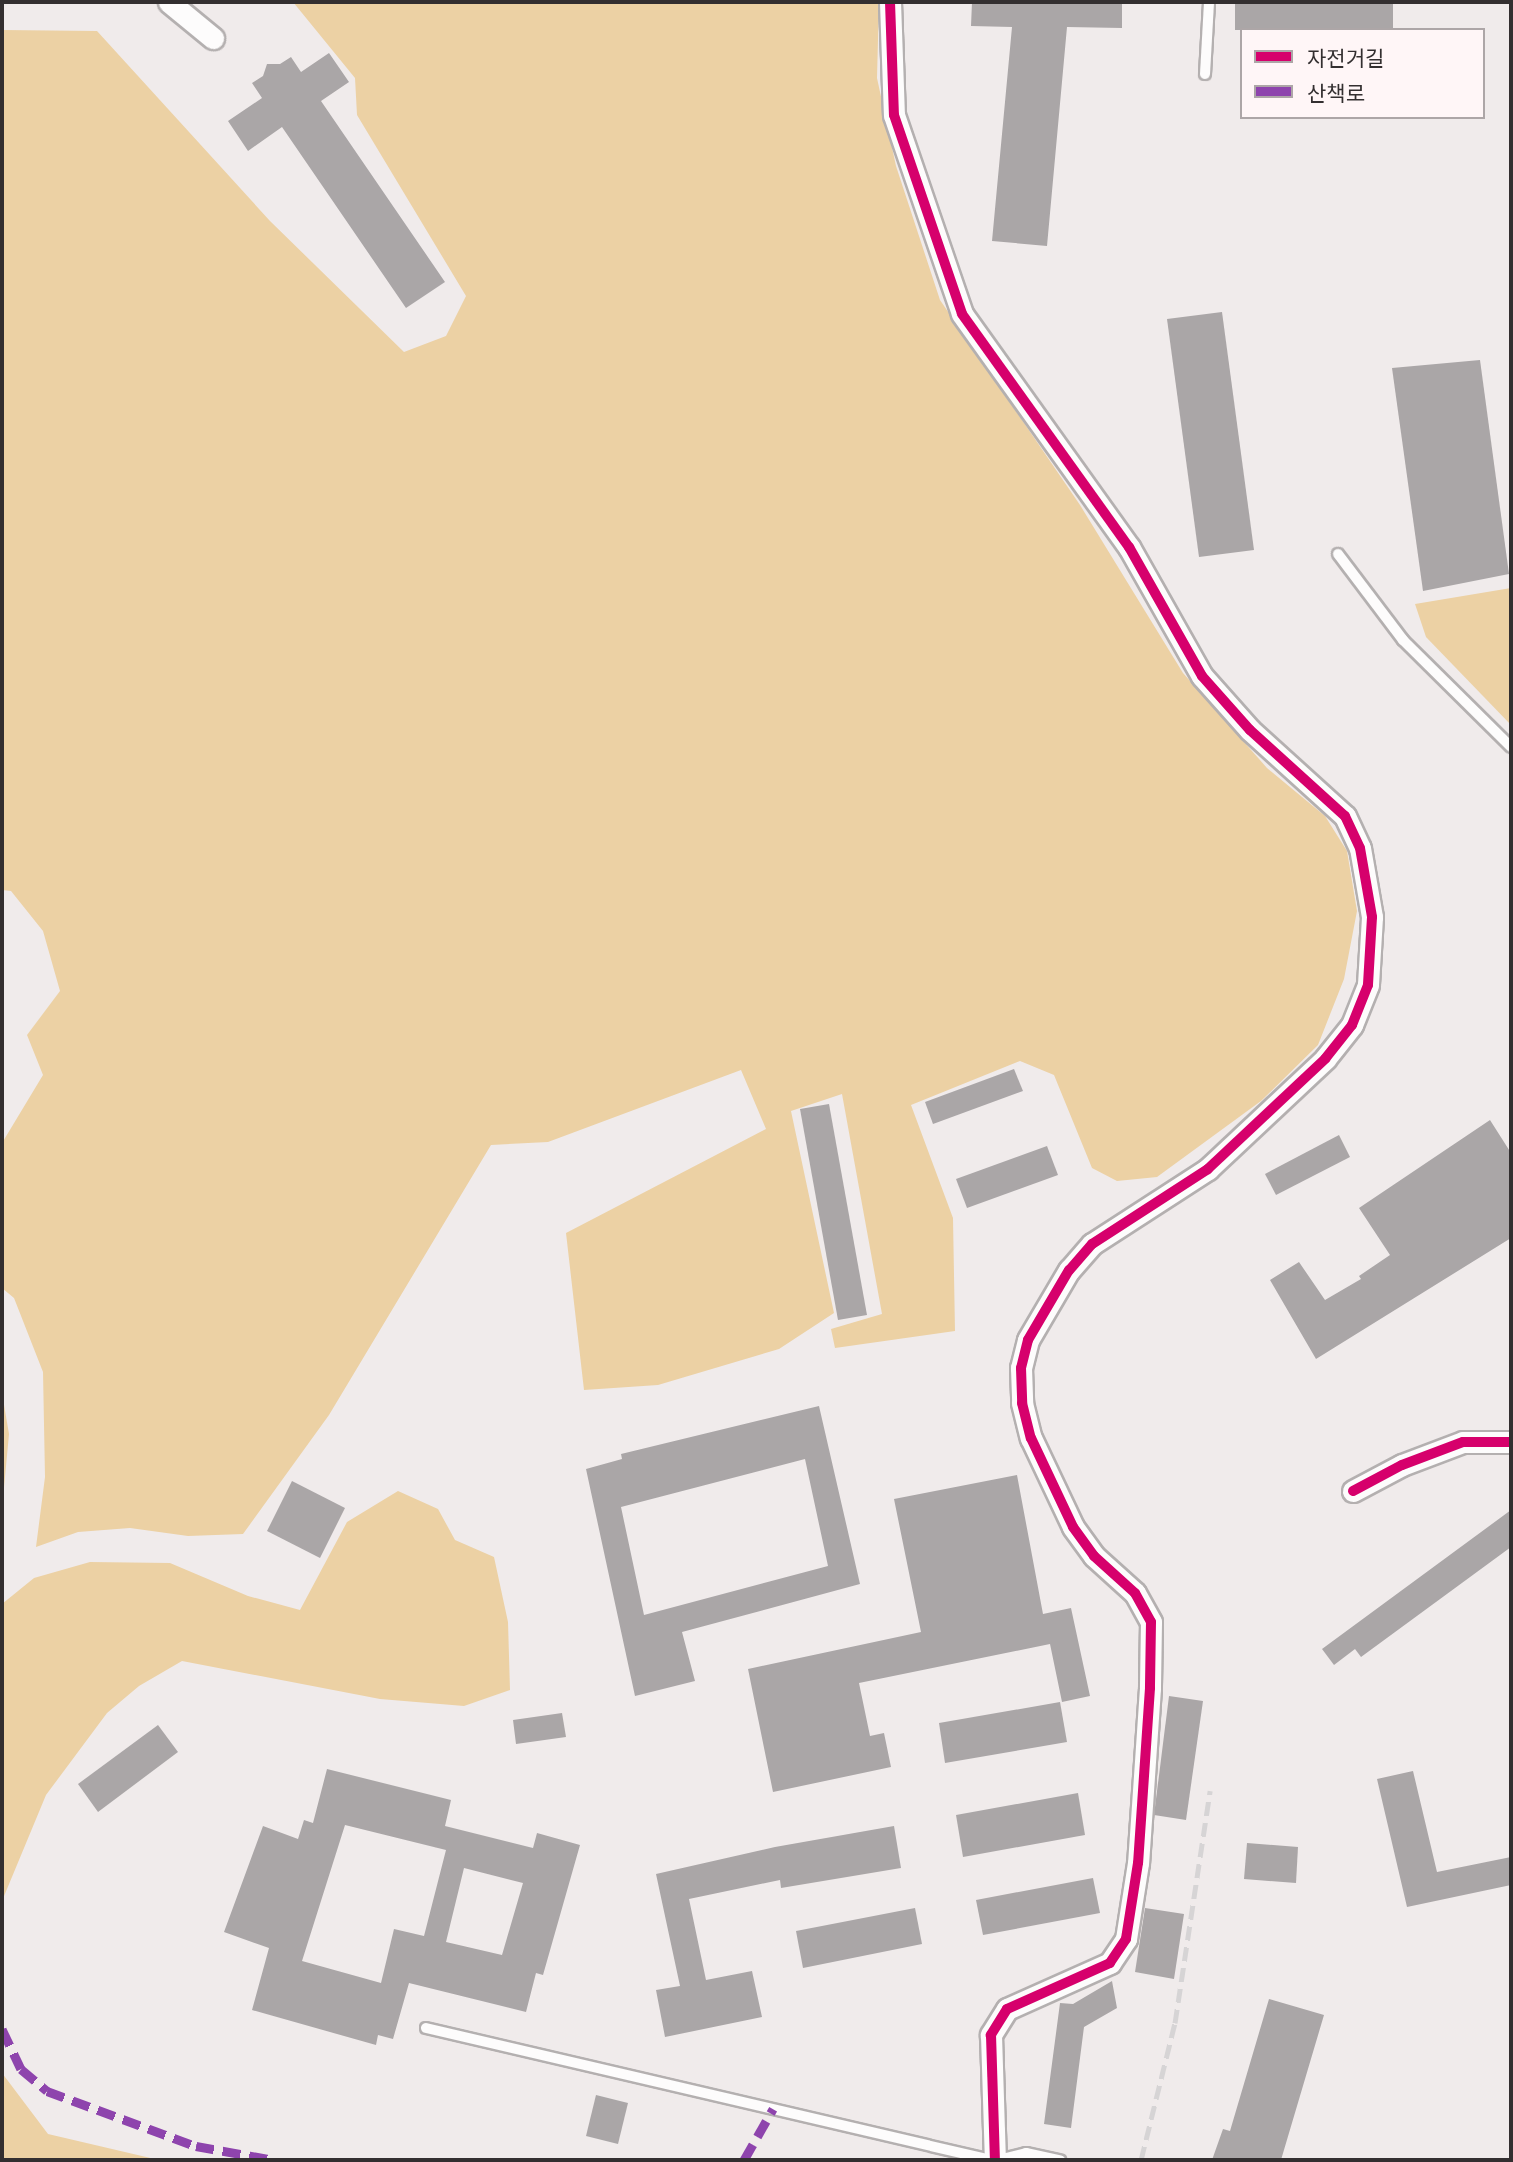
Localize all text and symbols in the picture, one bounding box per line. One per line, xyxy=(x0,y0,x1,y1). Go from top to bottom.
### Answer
legend xyxy=(1240,28,1485,119)
text: 자전거길 xyxy=(1307,47,1384,71)
text: 산책로 xyxy=(1307,82,1365,106)

